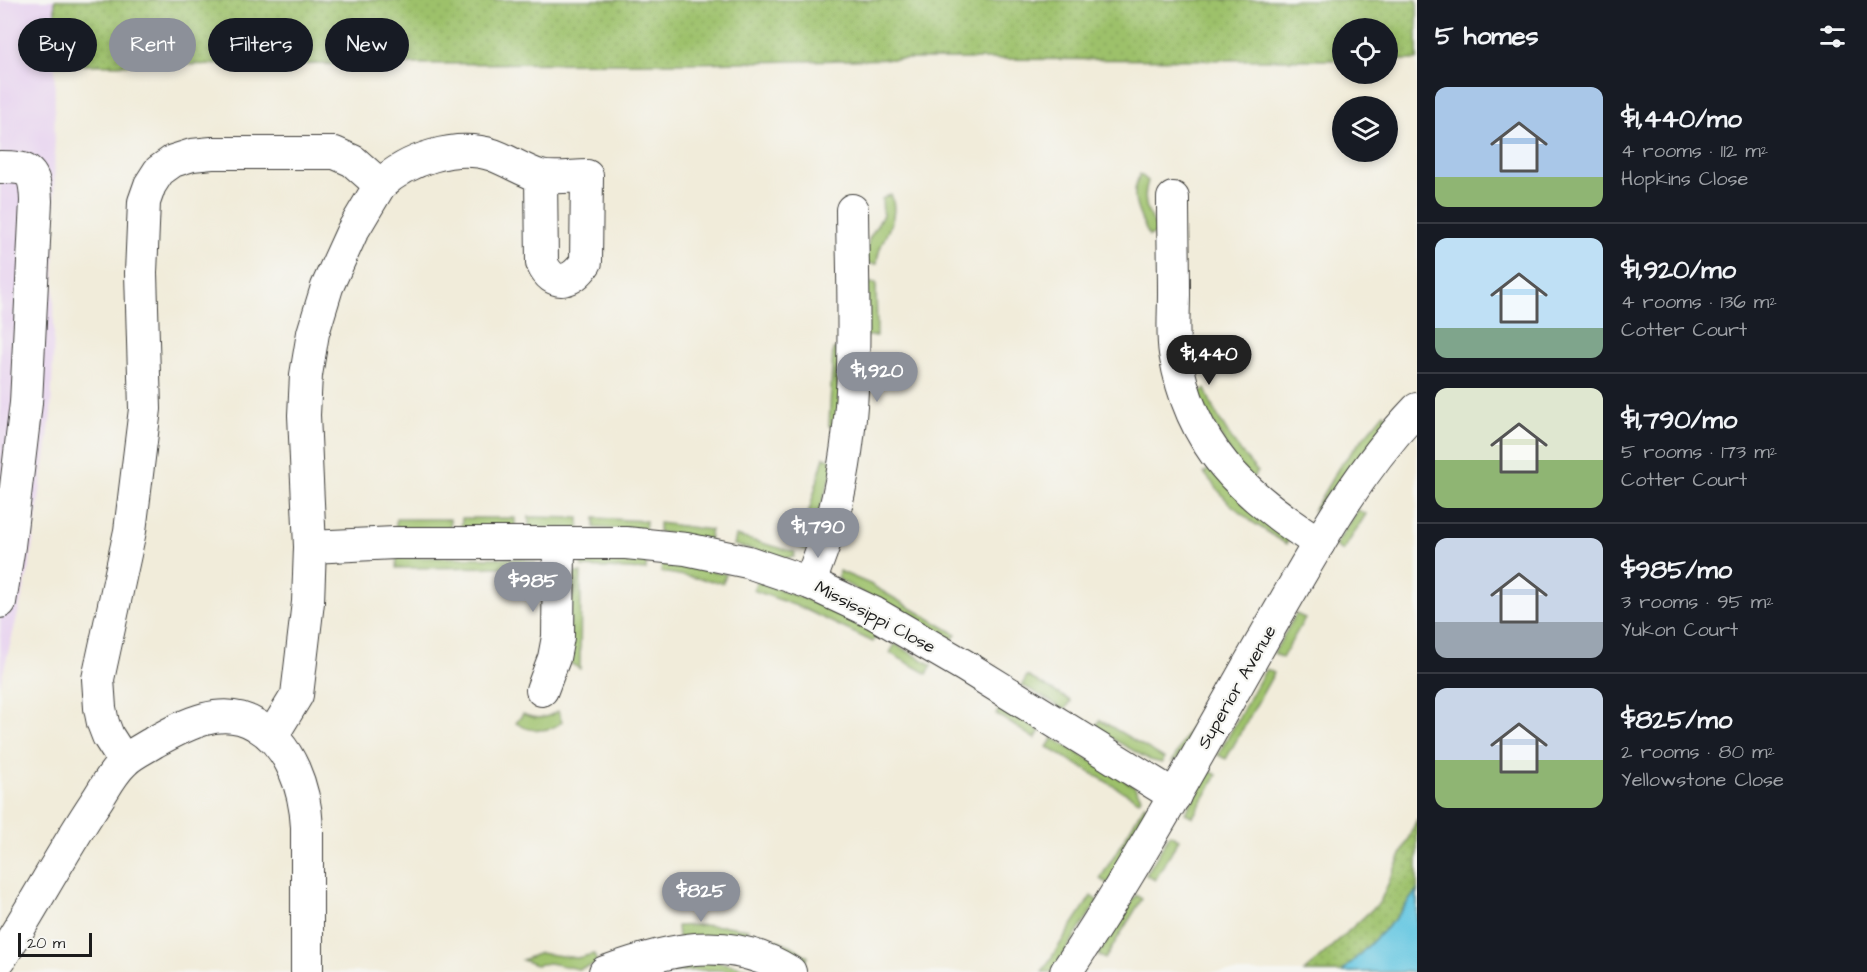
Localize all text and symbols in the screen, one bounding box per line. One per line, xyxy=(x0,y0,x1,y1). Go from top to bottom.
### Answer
chip: Buy xyxy=(18,18,97,72)
chip: Rent xyxy=(109,18,196,72)
chip: Filters xyxy=(208,18,313,72)
chip: New xyxy=(325,18,409,72)
map controls xyxy=(1332,18,1398,162)
button: locate xyxy=(1332,18,1398,84)
text: 5 homes xyxy=(1435,18,1539,54)
icon: filters xyxy=(1816,20,1849,53)
button: layers xyxy=(1332,96,1398,162)
text: $1,440/mo xyxy=(1621,101,1742,137)
icon: home xyxy=(1483,111,1555,183)
text: 4 rooms · 112 m² xyxy=(1621,137,1768,165)
text: Hopkins Close xyxy=(1621,165,1748,193)
text: $1,920/mo xyxy=(1621,252,1736,288)
icon: home xyxy=(1483,262,1555,334)
text: 4 rooms · 136 m² xyxy=(1621,288,1777,316)
text: Cotter Court xyxy=(1621,316,1747,344)
pin: $1,440 xyxy=(1160,335,1258,386)
text: $1,440 xyxy=(1180,340,1238,368)
pin: $1,920 xyxy=(828,352,926,403)
text: $1,920 xyxy=(851,357,903,385)
text: $1,790/mo xyxy=(1621,402,1737,438)
icon: home xyxy=(1483,412,1555,484)
text: 5 rooms · 173 m² xyxy=(1621,438,1777,466)
text: Cotter Court xyxy=(1621,466,1747,494)
pin: $1,790 xyxy=(769,508,867,559)
text: $1,790 xyxy=(791,513,845,541)
text: $985/mo xyxy=(1621,552,1732,588)
pin: $985 xyxy=(497,562,569,613)
icon: home xyxy=(1483,562,1555,634)
text: $985 xyxy=(508,567,558,595)
street label: Mississippi Close xyxy=(810,575,940,660)
text: 3 rooms · 95 m² xyxy=(1621,588,1774,616)
text: Yukon Court xyxy=(1621,616,1738,644)
street label: Superior Avenue xyxy=(1191,620,1283,753)
text: $825/mo xyxy=(1621,702,1732,738)
icon: home xyxy=(1483,712,1555,784)
text: 2 rooms · 80 m² xyxy=(1621,738,1775,766)
text: Yellowstone Close xyxy=(1621,766,1784,794)
pin: $825 xyxy=(665,872,737,923)
text: $825 xyxy=(676,877,726,905)
scale bar xyxy=(18,930,92,958)
text: 20 m xyxy=(27,932,65,954)

